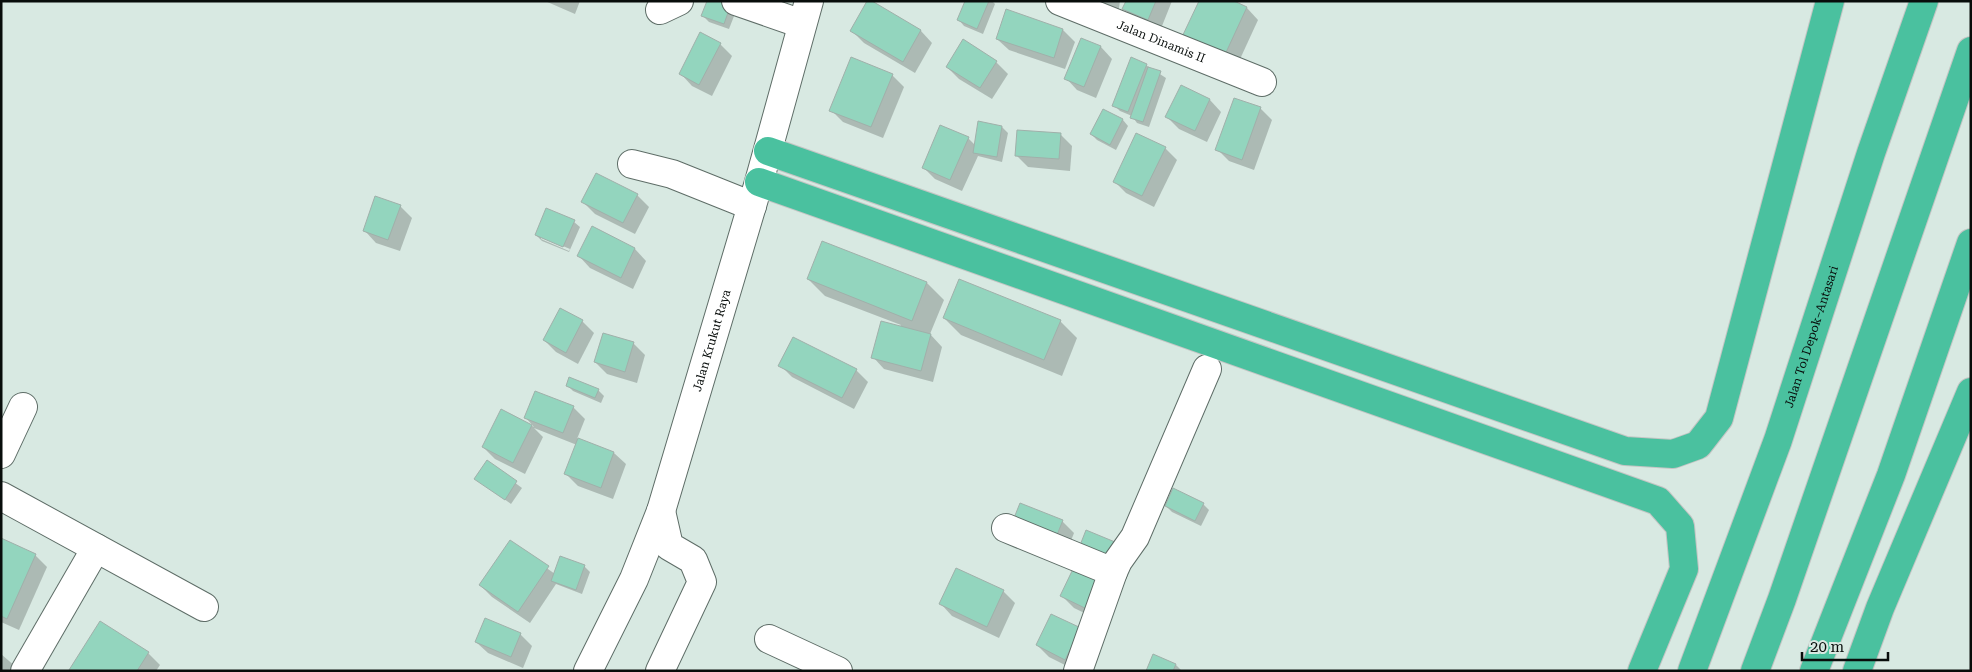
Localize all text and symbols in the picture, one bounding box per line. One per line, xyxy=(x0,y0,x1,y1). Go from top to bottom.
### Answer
street label: Jalan Dinamis II xyxy=(1115,18,1207,66)
street label: Jalan Tol Depok–Antasari xyxy=(1782,264,1841,410)
street label: Jalan Krukut Raya xyxy=(690,287,734,393)
scale bar xyxy=(1802,630,1888,662)
text: 20 m xyxy=(1810,638,1845,656)

